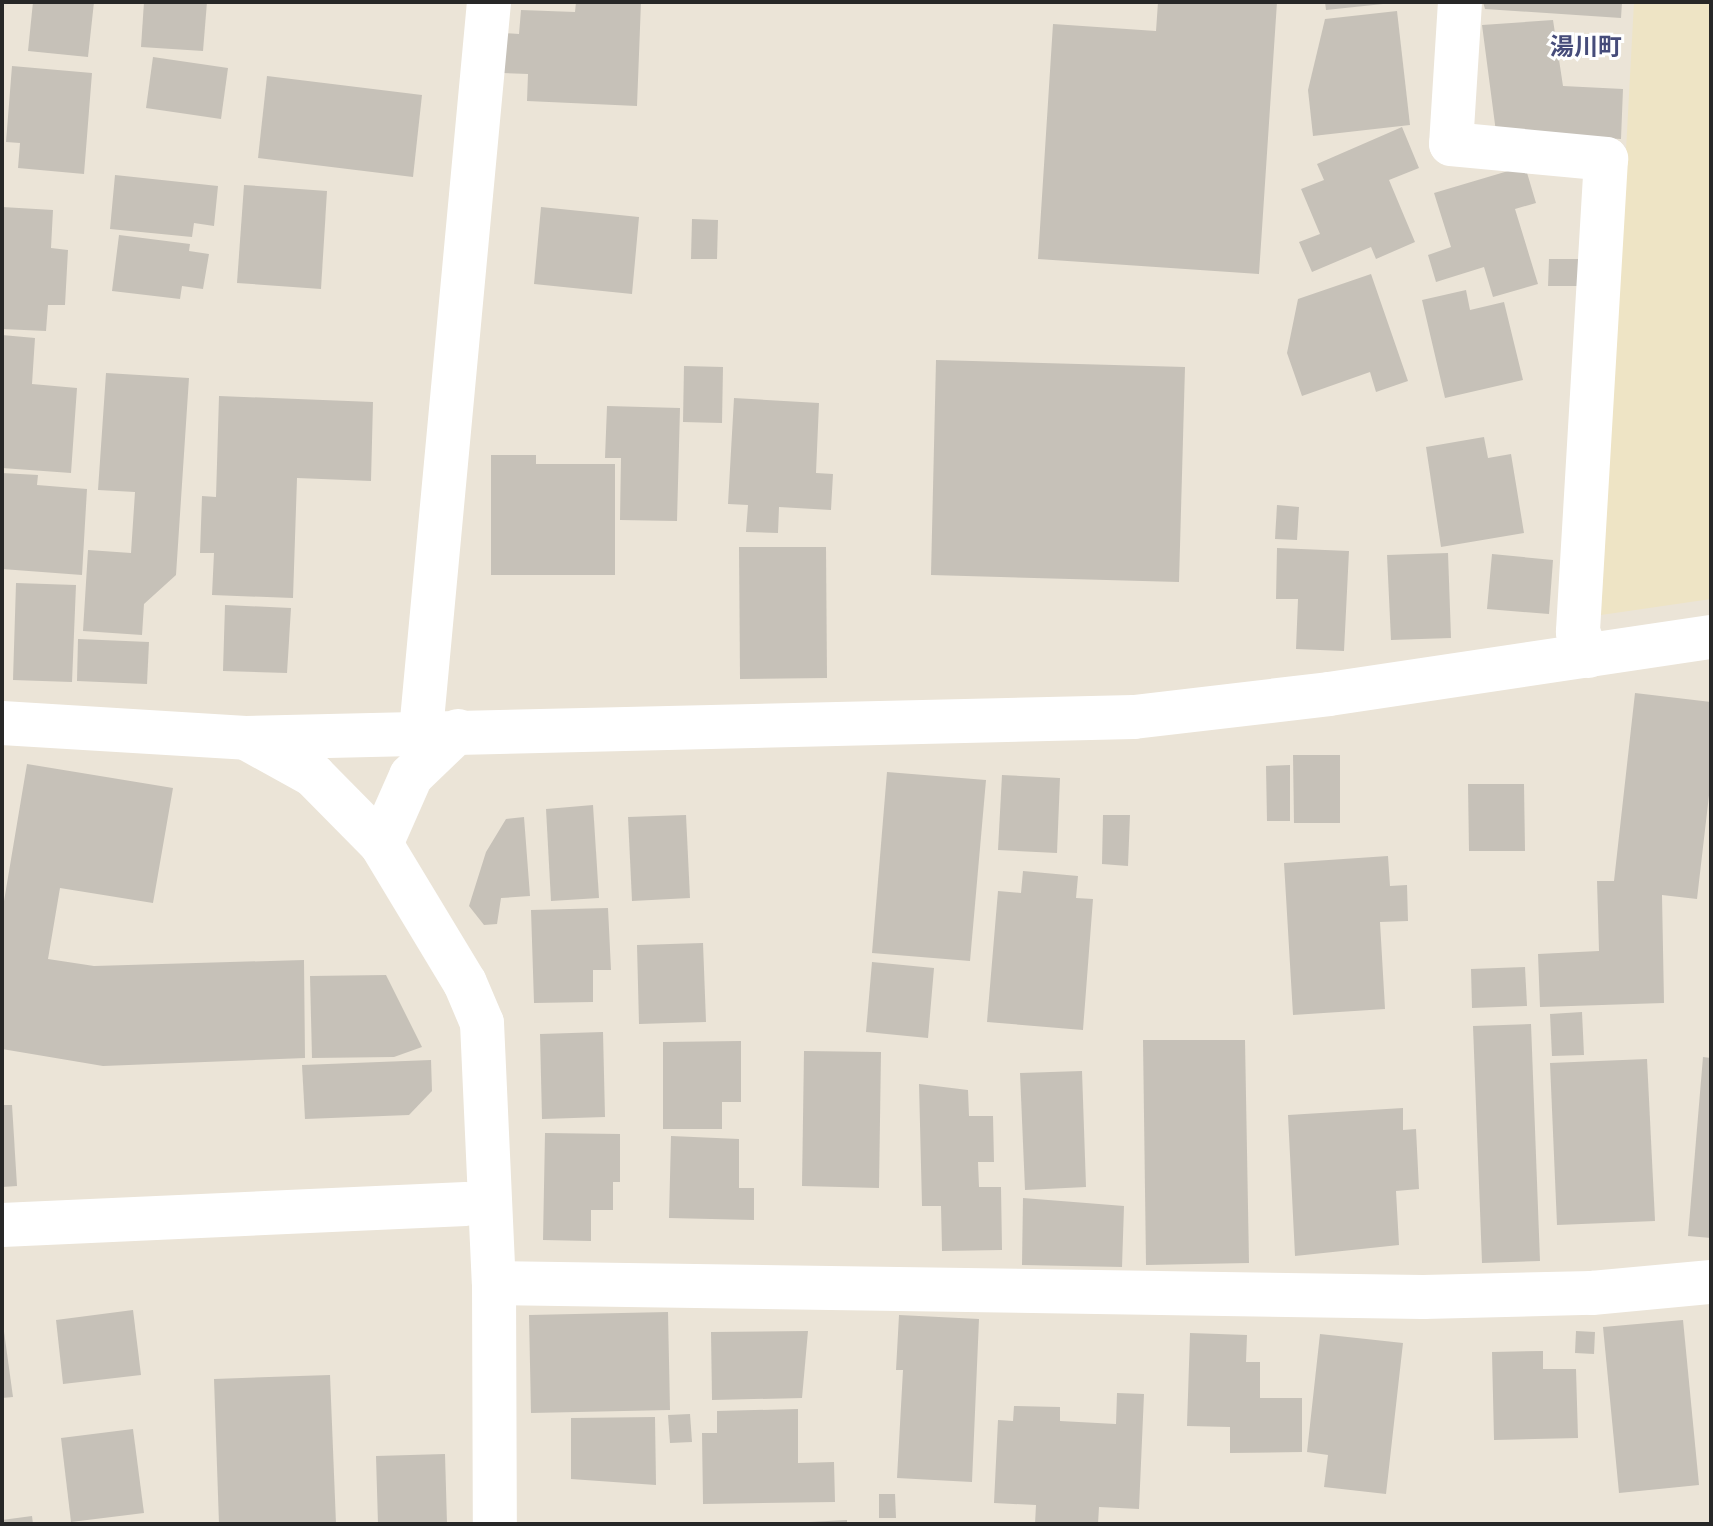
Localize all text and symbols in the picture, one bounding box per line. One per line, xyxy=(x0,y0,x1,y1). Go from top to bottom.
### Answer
district label: 湯川町 xyxy=(1550,32,1622,60)

